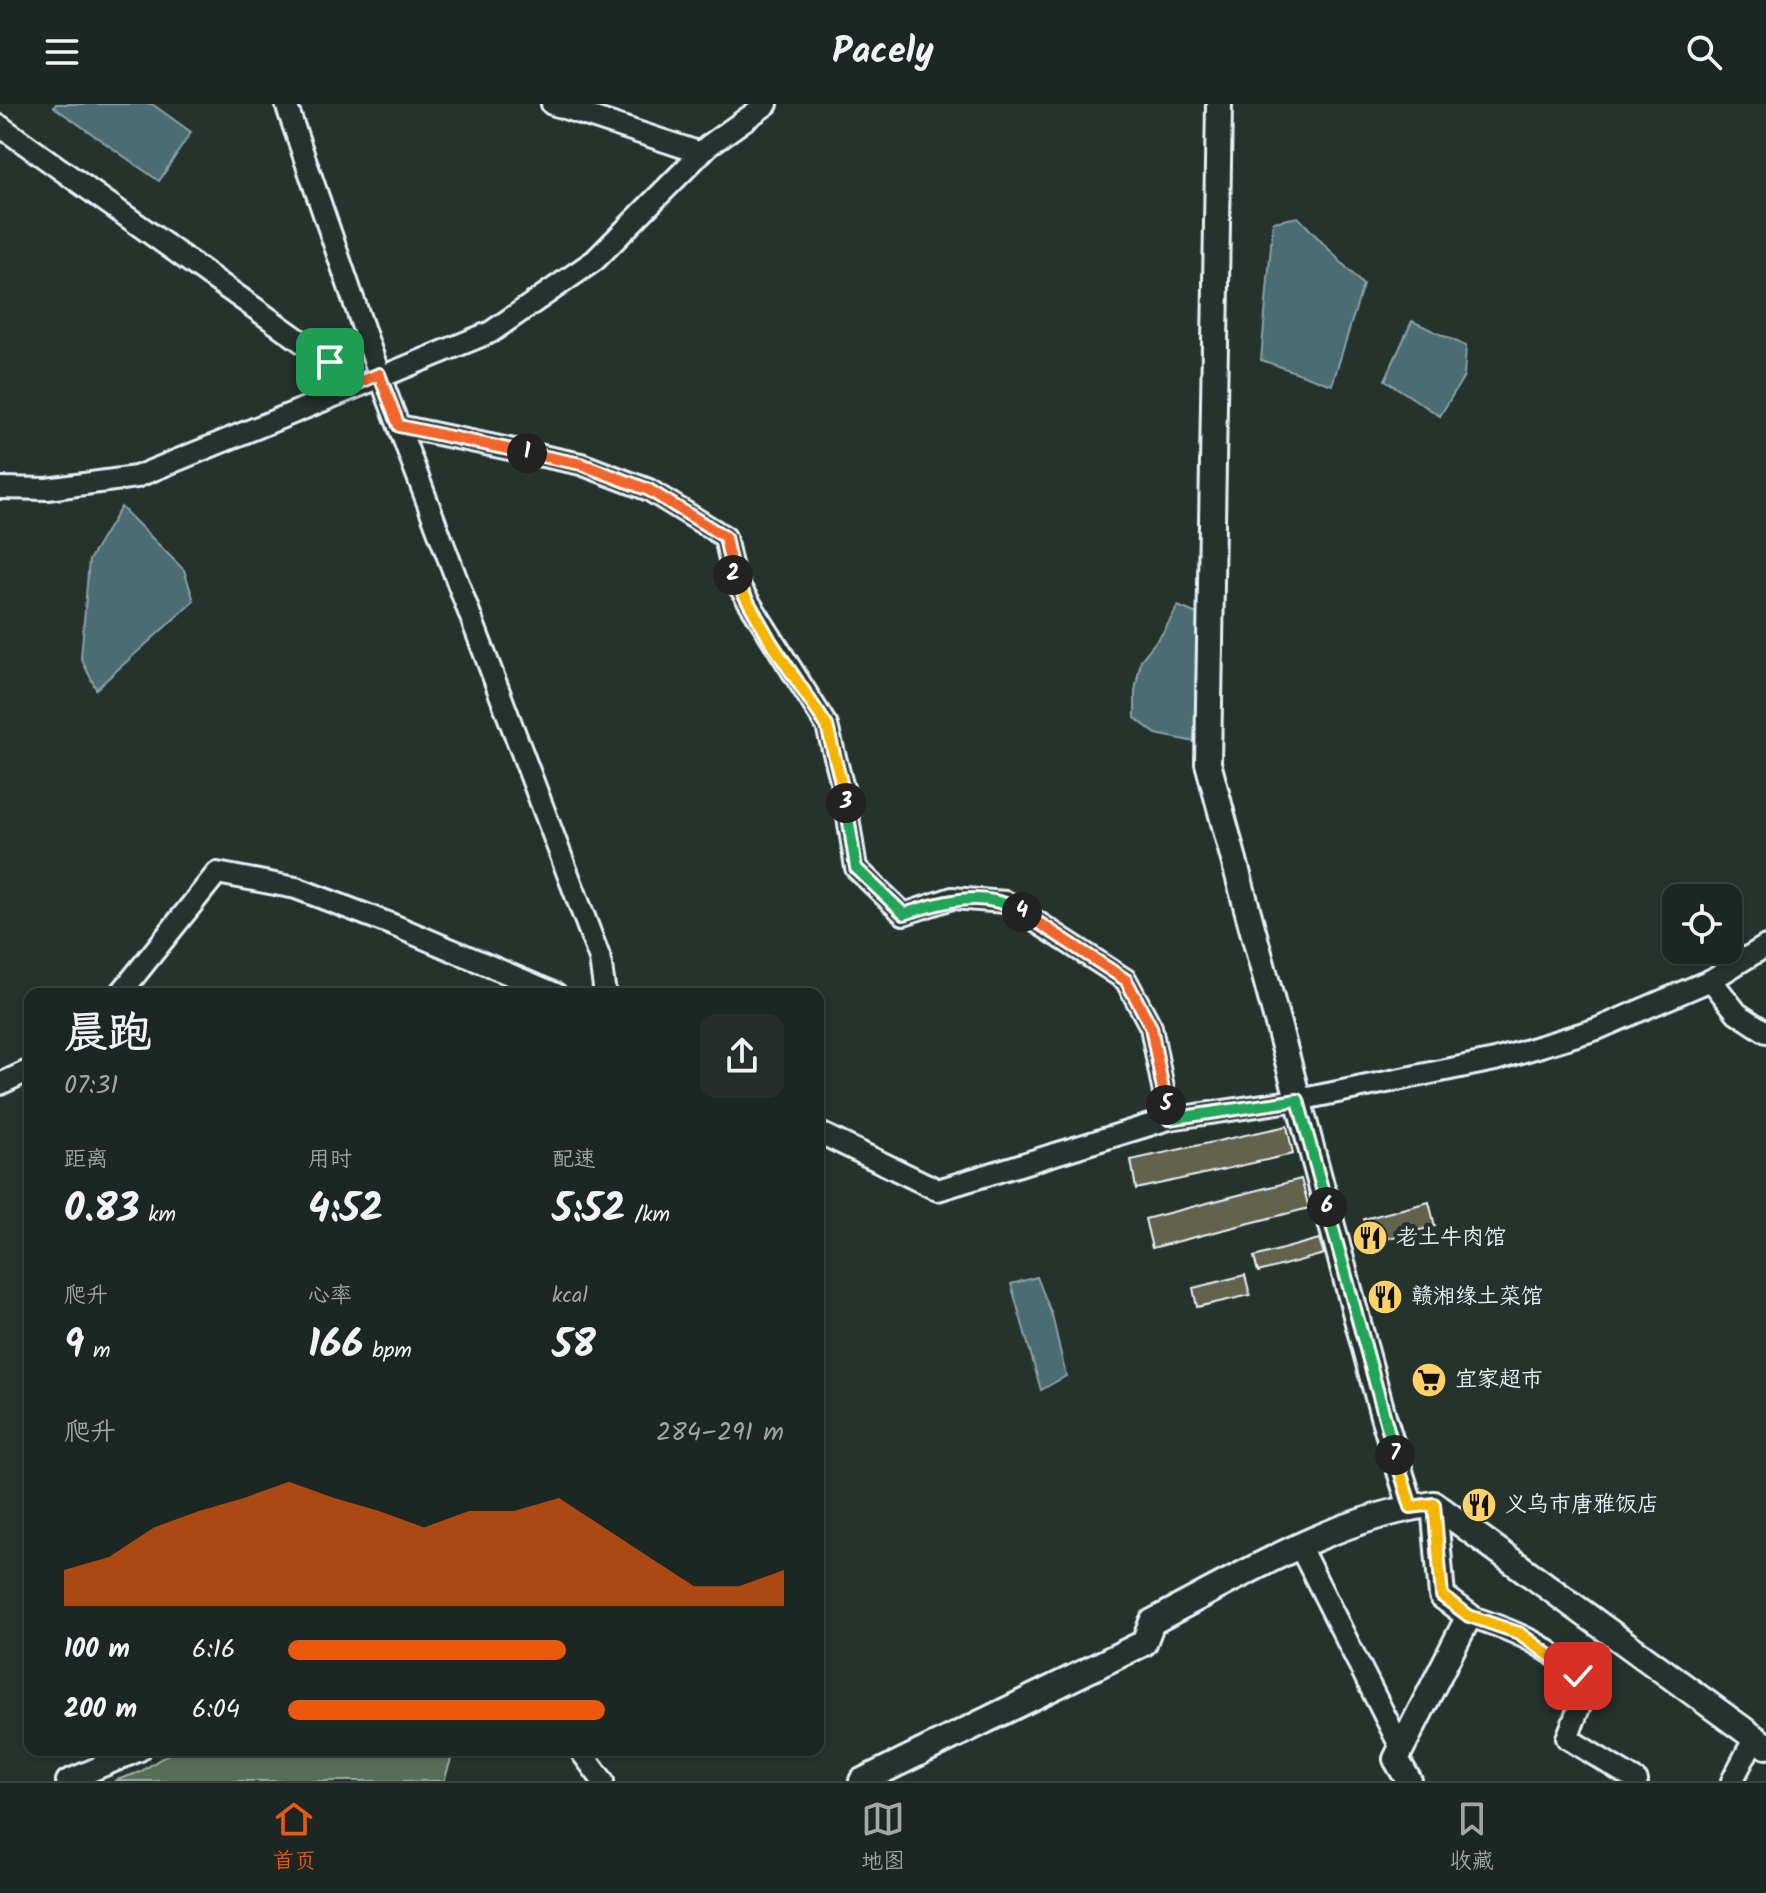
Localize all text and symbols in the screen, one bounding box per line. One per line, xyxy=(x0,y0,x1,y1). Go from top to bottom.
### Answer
text: Pacely xyxy=(832,24,934,81)
icon: menu xyxy=(40,30,84,74)
icon: search xyxy=(1682,30,1726,74)
pin xyxy=(296,328,364,396)
icon: arrive xyxy=(308,340,352,384)
pin: 1 xyxy=(507,433,547,473)
text: 1 xyxy=(524,435,530,470)
pin: 2 xyxy=(713,555,753,595)
text: 2 xyxy=(727,557,739,592)
pin: 3 xyxy=(826,783,866,823)
text: 3 xyxy=(840,785,852,820)
map controls xyxy=(1662,884,1742,964)
button: locate xyxy=(1662,884,1742,964)
pin: 4 xyxy=(1002,892,1042,932)
text: 4 xyxy=(1016,894,1028,929)
text: 晨跑 xyxy=(64,1000,152,1070)
button: share xyxy=(700,1014,784,1098)
text: 07:31 xyxy=(64,1065,118,1107)
pin: 5 xyxy=(1146,1085,1186,1125)
text: 5 xyxy=(1160,1087,1172,1122)
text: 距离 xyxy=(64,1143,108,1178)
text: 用时 xyxy=(308,1143,352,1178)
text: 配速 xyxy=(552,1143,596,1178)
text: 0.83 xyxy=(64,1178,139,1242)
text: 4:52 xyxy=(308,1178,383,1242)
text: 5:52 xyxy=(552,1178,626,1242)
pin: 6 xyxy=(1307,1187,1347,1227)
text: 6 xyxy=(1321,1189,1333,1224)
text: km xyxy=(139,1198,176,1233)
text: /km xyxy=(626,1198,670,1233)
restaurant icon: 老土牛肉馆 xyxy=(1351,1219,1389,1257)
place label: 老土牛肉馆 xyxy=(1396,1221,1506,1256)
restaurant icon: 赣湘缘土菜馆 xyxy=(1366,1278,1404,1316)
text: 爬升 xyxy=(64,1279,108,1314)
text: 心率 xyxy=(308,1279,352,1314)
text: kcal xyxy=(552,1279,588,1314)
place label: 赣湘缘土菜馆 xyxy=(1411,1280,1543,1315)
text: 9 xyxy=(64,1314,84,1378)
text: 166 xyxy=(308,1314,363,1378)
text: 58 xyxy=(552,1314,596,1378)
text: m xyxy=(84,1334,111,1369)
text: bpm xyxy=(363,1334,412,1369)
supermarket icon: 宜家超市 xyxy=(1410,1361,1448,1399)
place label: 宜家超市 xyxy=(1455,1363,1543,1398)
text: 爬升 xyxy=(64,1412,116,1454)
text: 284–291 m xyxy=(656,1412,784,1454)
pin: 7 xyxy=(1375,1435,1415,1475)
text: 7 xyxy=(1390,1437,1400,1472)
restaurant icon: 义乌市唐雅饭店 xyxy=(1460,1486,1498,1524)
place label: 义乌市唐雅饭店 xyxy=(1505,1488,1659,1523)
text: 100 m xyxy=(64,1629,130,1671)
text: 6:16 xyxy=(192,1629,235,1671)
pin xyxy=(1544,1642,1612,1710)
icon: check xyxy=(1556,1654,1600,1698)
text: 200 m xyxy=(64,1689,137,1731)
text: 6:04 xyxy=(192,1689,240,1731)
tab: 首页 xyxy=(272,1797,316,1880)
tab: 地图 xyxy=(861,1797,905,1880)
tab: 收藏 xyxy=(1450,1797,1494,1880)

